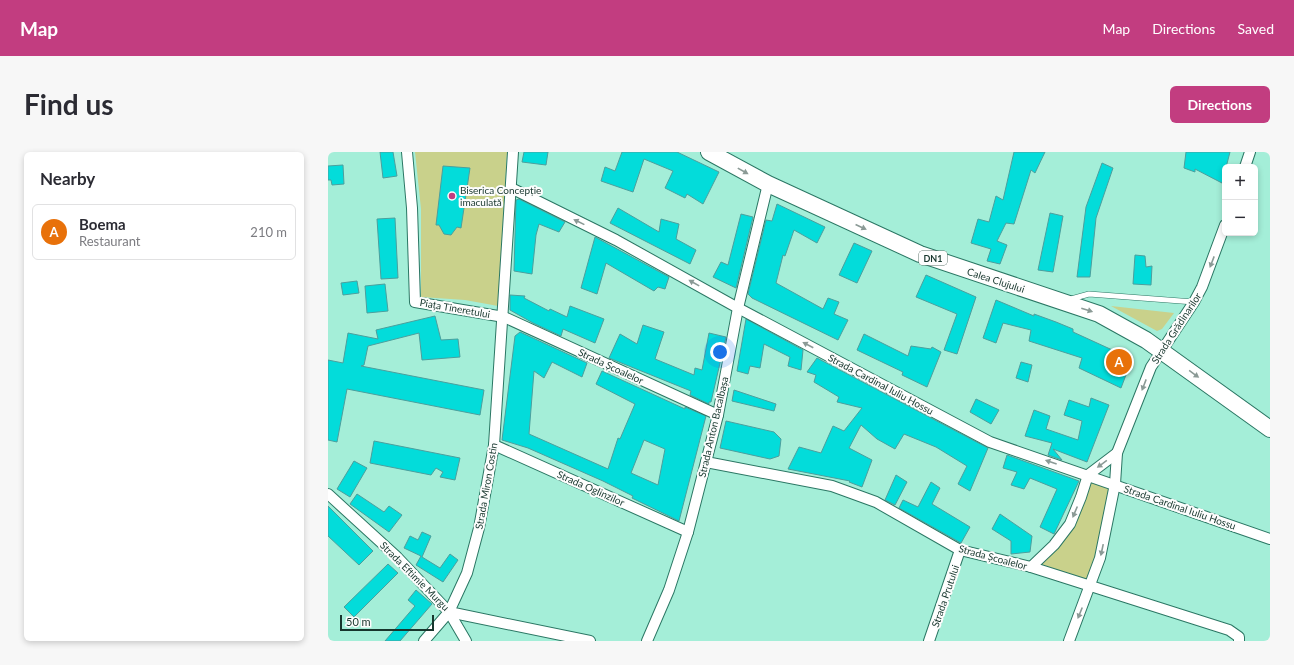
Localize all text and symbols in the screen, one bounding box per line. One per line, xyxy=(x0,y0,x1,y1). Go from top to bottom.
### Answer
text: Map xyxy=(20,17,58,40)
text: Map xyxy=(1103,20,1130,37)
text: Directions xyxy=(1152,20,1215,37)
text: Saved xyxy=(1237,20,1274,37)
button: Directions xyxy=(1170,86,1270,123)
text: Find us xyxy=(24,87,114,121)
map controls xyxy=(1222,164,1258,236)
button: + xyxy=(1222,164,1258,200)
one-way arrow xyxy=(737,167,749,174)
text: Nearby xyxy=(40,168,95,189)
place label: Biserica Concepție imaculată xyxy=(460,184,541,208)
marker: Biserica Concepție imaculată xyxy=(447,191,457,201)
button: − xyxy=(1222,200,1258,236)
text: Boema xyxy=(79,215,126,233)
one-way arrow xyxy=(574,219,585,225)
text: A xyxy=(49,224,59,240)
text: 210 m xyxy=(250,224,287,240)
one-way arrow xyxy=(855,224,867,230)
text: Restaurant xyxy=(79,233,141,249)
road number: DN1 xyxy=(919,251,947,265)
one-way arrow xyxy=(1208,256,1214,268)
street label: Calea Clujului xyxy=(966,265,1026,295)
one-way arrow xyxy=(688,280,700,286)
street label: Strada Grădinarilor xyxy=(1149,290,1204,366)
street label: Piața Tineretului xyxy=(419,296,491,320)
one-way arrow xyxy=(1082,307,1094,313)
your location xyxy=(710,342,730,362)
one-way arrow xyxy=(802,342,814,348)
street label: Strada Școalelor xyxy=(577,346,646,386)
pin: A xyxy=(1106,347,1132,377)
street label: Strada Cardinal Iuliu Hossu xyxy=(826,351,936,417)
one-way arrow xyxy=(1188,370,1199,378)
street label: Strada Anton Bacalbașa xyxy=(696,375,730,479)
one-way arrow xyxy=(1140,380,1146,392)
street label: Strada Miron Costin xyxy=(472,442,500,530)
one-way arrow xyxy=(1044,459,1056,465)
one-way arrow xyxy=(1097,460,1108,468)
street label: Strada Oglinzilor xyxy=(555,468,627,508)
street label: Strada Cardinal Iuliu Hossu xyxy=(1122,482,1238,532)
one-way arrow xyxy=(1072,506,1078,518)
street label: Strada Eftimie Murgu xyxy=(378,539,452,613)
street label: Strada Școalelor xyxy=(957,542,1029,572)
one-way arrow xyxy=(1098,544,1104,556)
street label: Strada Prutului xyxy=(929,563,961,629)
one-way arrow xyxy=(1077,608,1083,620)
scale bar xyxy=(340,613,434,632)
text: 50 m xyxy=(346,615,371,628)

